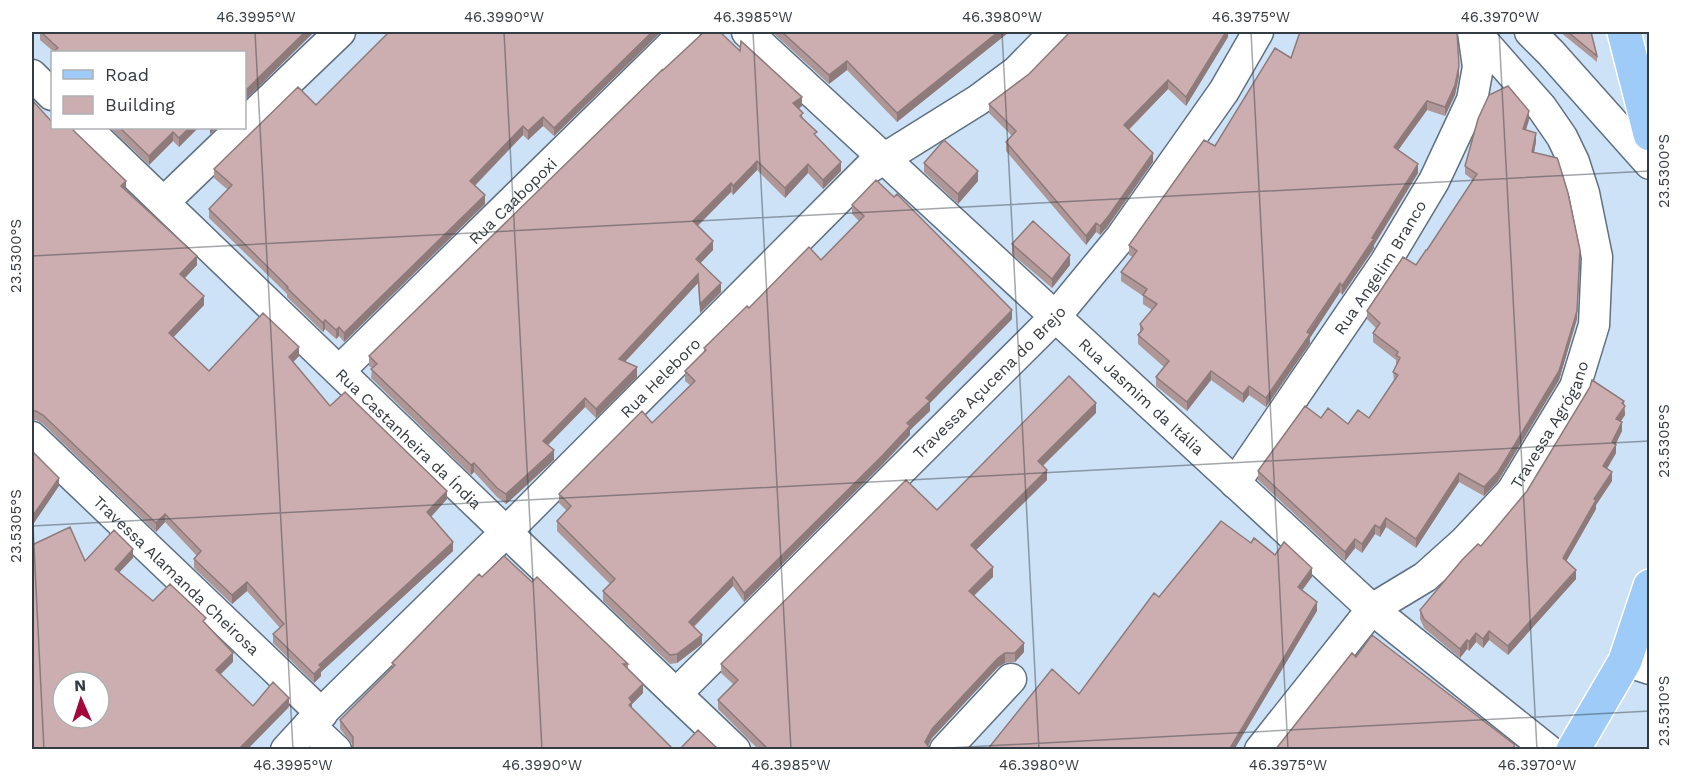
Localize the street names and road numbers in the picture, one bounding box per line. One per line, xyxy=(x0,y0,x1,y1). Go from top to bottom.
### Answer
street label: Rua Caabopoxi xyxy=(465,154,561,248)
street label: Rua Angelim Branco xyxy=(1330,197,1430,338)
street label: Travessa Açucena do Brejo xyxy=(909,302,1070,463)
street label: Rua Heleboro xyxy=(617,334,704,422)
street label: Rua Jasmim da Itália xyxy=(1075,334,1208,459)
street label: Travessa Agrógano xyxy=(1507,359,1592,492)
street label: Rua Castanheira da Índia xyxy=(332,365,485,513)
street label: Travessa Alamanda Cheirosa xyxy=(89,492,263,659)

